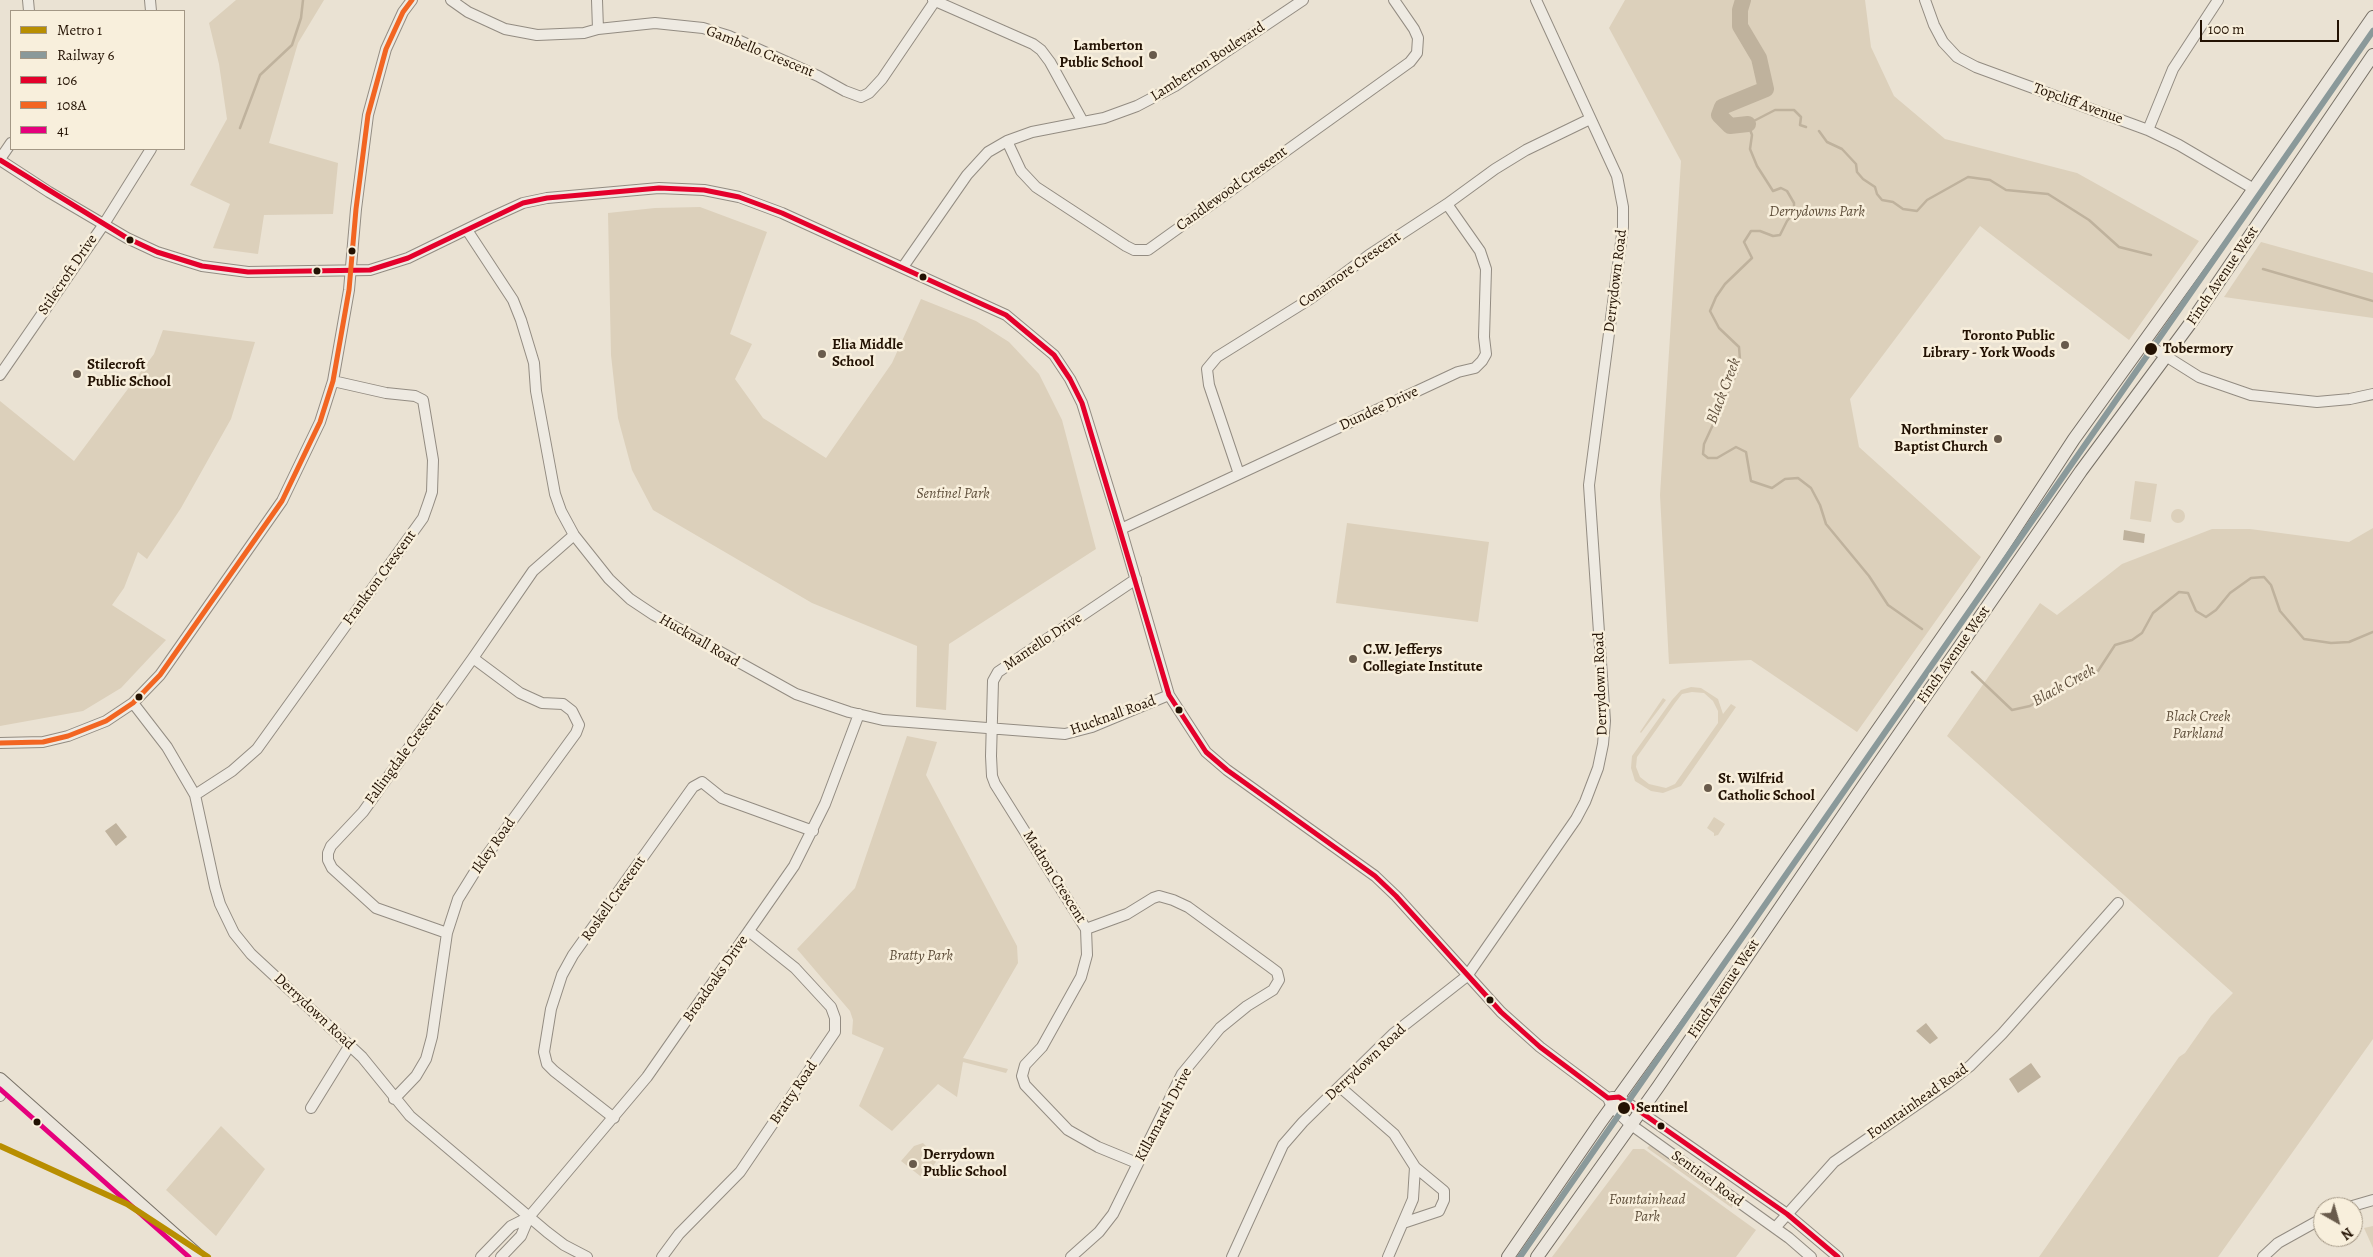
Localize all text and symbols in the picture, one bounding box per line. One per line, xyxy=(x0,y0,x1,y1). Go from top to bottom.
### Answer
legend xyxy=(10,10,185,150)
scale bar xyxy=(2203,10,2342,42)
street label: Lamberton Boulevard xyxy=(1147,18,1269,106)
text: 100 m xyxy=(2208,19,2245,39)
text: Metro 1 xyxy=(57,20,102,40)
street label: Gambello Crescent xyxy=(703,22,817,82)
place label: Lamberton Public School xyxy=(1059,37,1143,72)
text: Railway 6 xyxy=(57,45,114,65)
marker: Lamberton Public School xyxy=(1147,49,1159,61)
text: 106 xyxy=(57,70,77,90)
street label: Topcliff Avenue xyxy=(2031,79,2125,129)
text: 108A xyxy=(57,95,86,115)
text: 41 xyxy=(57,120,69,140)
street label: Candlewood Crescent xyxy=(1173,143,1291,235)
park label: Derrydowns Park xyxy=(1769,203,1865,221)
street label: Finch Avenue West xyxy=(2183,223,2263,329)
street label: Conamore Crescent xyxy=(1295,228,1405,312)
street label: Derrydown Road xyxy=(1601,228,1631,334)
street label: Stilecroft Drive xyxy=(34,231,102,319)
unlabelled marker xyxy=(125,235,135,245)
unlabelled marker xyxy=(347,246,357,256)
unlabelled marker xyxy=(312,266,322,276)
unlabelled marker xyxy=(918,272,928,282)
place label: Toronto Public Library - York Woods xyxy=(1923,327,2055,362)
place label: Elia Middle School xyxy=(832,336,903,371)
marker: Toronto Public Library - York Woods xyxy=(2059,339,2071,351)
place label: Tobermory xyxy=(2163,340,2233,358)
marker: Tobermory xyxy=(2143,341,2159,357)
marker: Elia Middle School xyxy=(816,348,828,360)
water label: Black Creek xyxy=(1703,355,1745,427)
place label: Stilecroft Public School xyxy=(87,356,171,391)
marker: Stilecroft Public School xyxy=(71,368,83,380)
street label: Dundee Drive xyxy=(1337,383,1421,435)
place label: Northminster Baptist Church xyxy=(1894,421,1988,456)
marker: Northminster Baptist Church xyxy=(1992,433,2004,445)
park label: Sentinel Park xyxy=(916,485,990,503)
street label: Frankton Crescent xyxy=(340,527,420,629)
street label: Finch Avenue West xyxy=(1914,603,1994,707)
street label: Mantello Drive xyxy=(1000,609,1086,675)
street label: Hucknall Road xyxy=(656,611,742,671)
street label: Derrydown Road xyxy=(1590,632,1612,736)
place label: C.W. Jefferys Collegiate Institute xyxy=(1363,641,1483,676)
marker: C.W. Jefferys Collegiate Institute xyxy=(1347,653,1359,665)
water label: Black Creek xyxy=(2029,661,2099,711)
unlabelled marker xyxy=(134,692,144,702)
street label: Hucknall Road xyxy=(1068,692,1158,740)
street label: Fallingdale Crescent xyxy=(362,698,448,808)
unlabelled marker xyxy=(1174,705,1184,715)
park label: Black Creek Parkland xyxy=(2166,708,2230,743)
place label: St. Wilfrid Catholic School xyxy=(1718,770,1815,805)
marker: St. Wilfrid Catholic School xyxy=(1702,782,1714,794)
street label: Ikley Road xyxy=(468,815,520,877)
street label: Madron Crescent xyxy=(1018,828,1090,926)
street label: Roskell Crescent xyxy=(578,853,650,945)
street label: Broadoaks Drive xyxy=(680,932,752,1026)
street label: Finch Avenue West xyxy=(1684,936,1764,1042)
park label: Bratty Park xyxy=(889,947,953,965)
street label: Derrydown Road xyxy=(270,970,358,1054)
unlabelled marker xyxy=(1485,995,1495,1005)
street label: Derrydown Road xyxy=(1322,1021,1410,1105)
street label: Bratty Road xyxy=(766,1058,822,1128)
street label: Fountainhead Road xyxy=(1864,1060,1972,1144)
street label: Killamarsh Drive xyxy=(1132,1065,1196,1165)
place label: Sentinel xyxy=(1636,1099,1688,1117)
marker: Sentinel xyxy=(1616,1100,1632,1116)
unlabelled marker xyxy=(32,1117,42,1127)
unlabelled marker xyxy=(1656,1121,1666,1131)
place label: Derrydown Public School xyxy=(923,1146,1007,1181)
street label: Sentinel Road xyxy=(1668,1147,1746,1211)
marker: Derrydown Public School xyxy=(907,1158,919,1170)
park label: Fountainhead Park xyxy=(1609,1191,1685,1226)
north arrow xyxy=(2313,1197,2363,1247)
text: N xyxy=(2337,1223,2357,1244)

